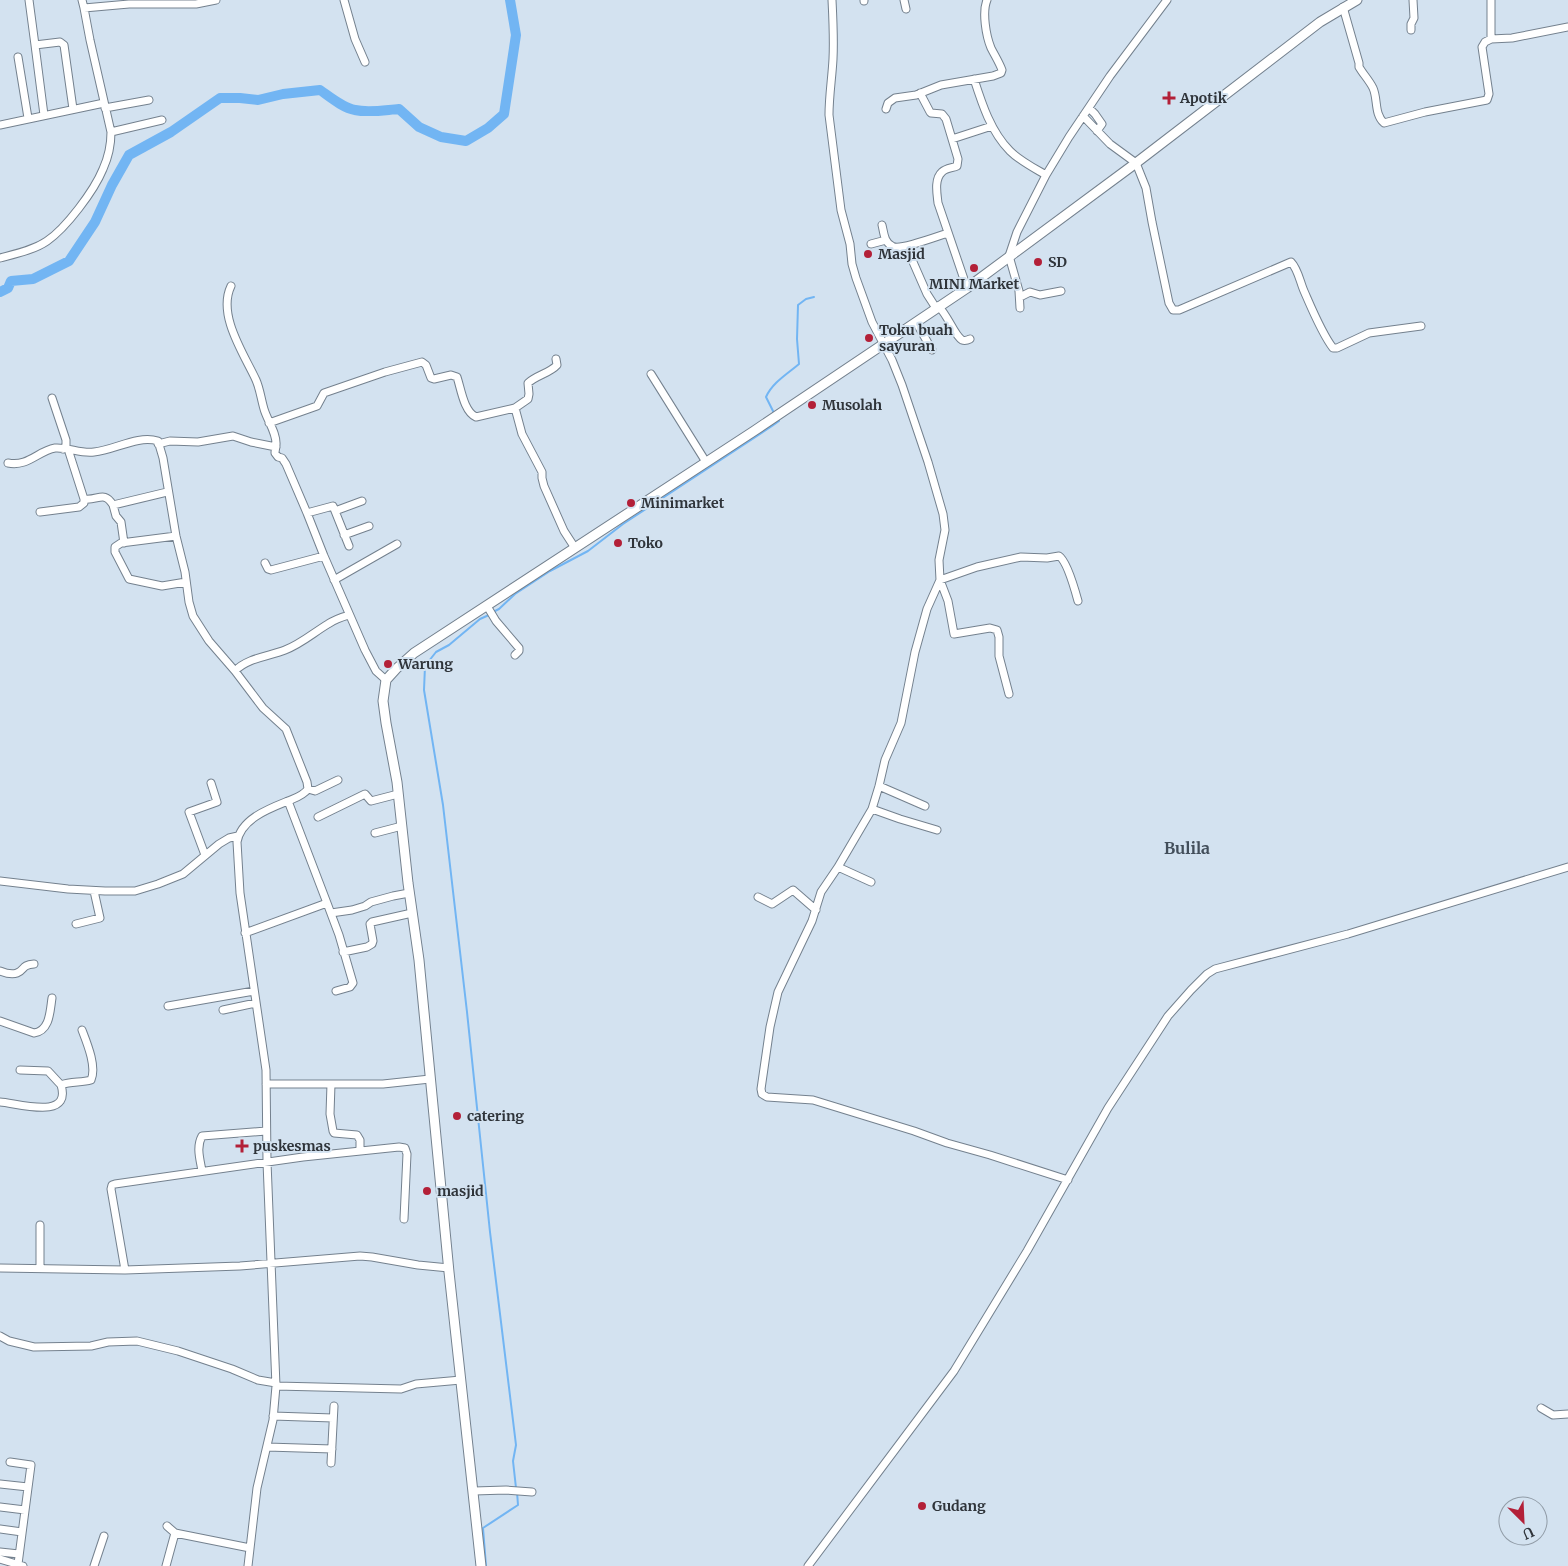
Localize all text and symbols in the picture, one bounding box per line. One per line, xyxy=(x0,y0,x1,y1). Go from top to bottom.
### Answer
place label: Apotik xyxy=(1179,89,1228,107)
marker: Apotik xyxy=(1162,91,1176,105)
place label: Masjid xyxy=(878,245,925,263)
marker: Masjid xyxy=(862,248,874,260)
place label: SD xyxy=(1048,253,1067,271)
marker: SD xyxy=(1032,256,1044,268)
marker: MINI Market xyxy=(968,262,980,274)
place label: MINI Market xyxy=(929,275,1019,293)
place label: Toku buah sayuran xyxy=(879,321,954,355)
marker: Toku buah sayuran xyxy=(863,332,875,344)
place label: Musolah xyxy=(822,396,883,414)
marker: Musolah xyxy=(806,399,818,411)
place label: Minimarket xyxy=(641,494,725,512)
marker: Minimarket xyxy=(625,497,637,509)
place label: Toko xyxy=(628,534,663,552)
marker: Toko xyxy=(612,537,624,549)
place label: Warung xyxy=(397,655,453,673)
marker: Warung xyxy=(382,658,394,670)
district label: Bulila xyxy=(1164,838,1210,858)
place label: catering xyxy=(467,1107,524,1125)
marker: catering xyxy=(451,1110,463,1122)
place label: puskesmas xyxy=(253,1137,331,1155)
marker: puskesmas xyxy=(235,1139,249,1153)
place label: masjid xyxy=(437,1182,484,1200)
marker: masjid xyxy=(421,1185,433,1197)
north arrow xyxy=(1498,1496,1548,1546)
place label: Gudang xyxy=(932,1497,986,1515)
marker: Gudang xyxy=(916,1500,928,1512)
text: U xyxy=(1519,1523,1537,1543)

